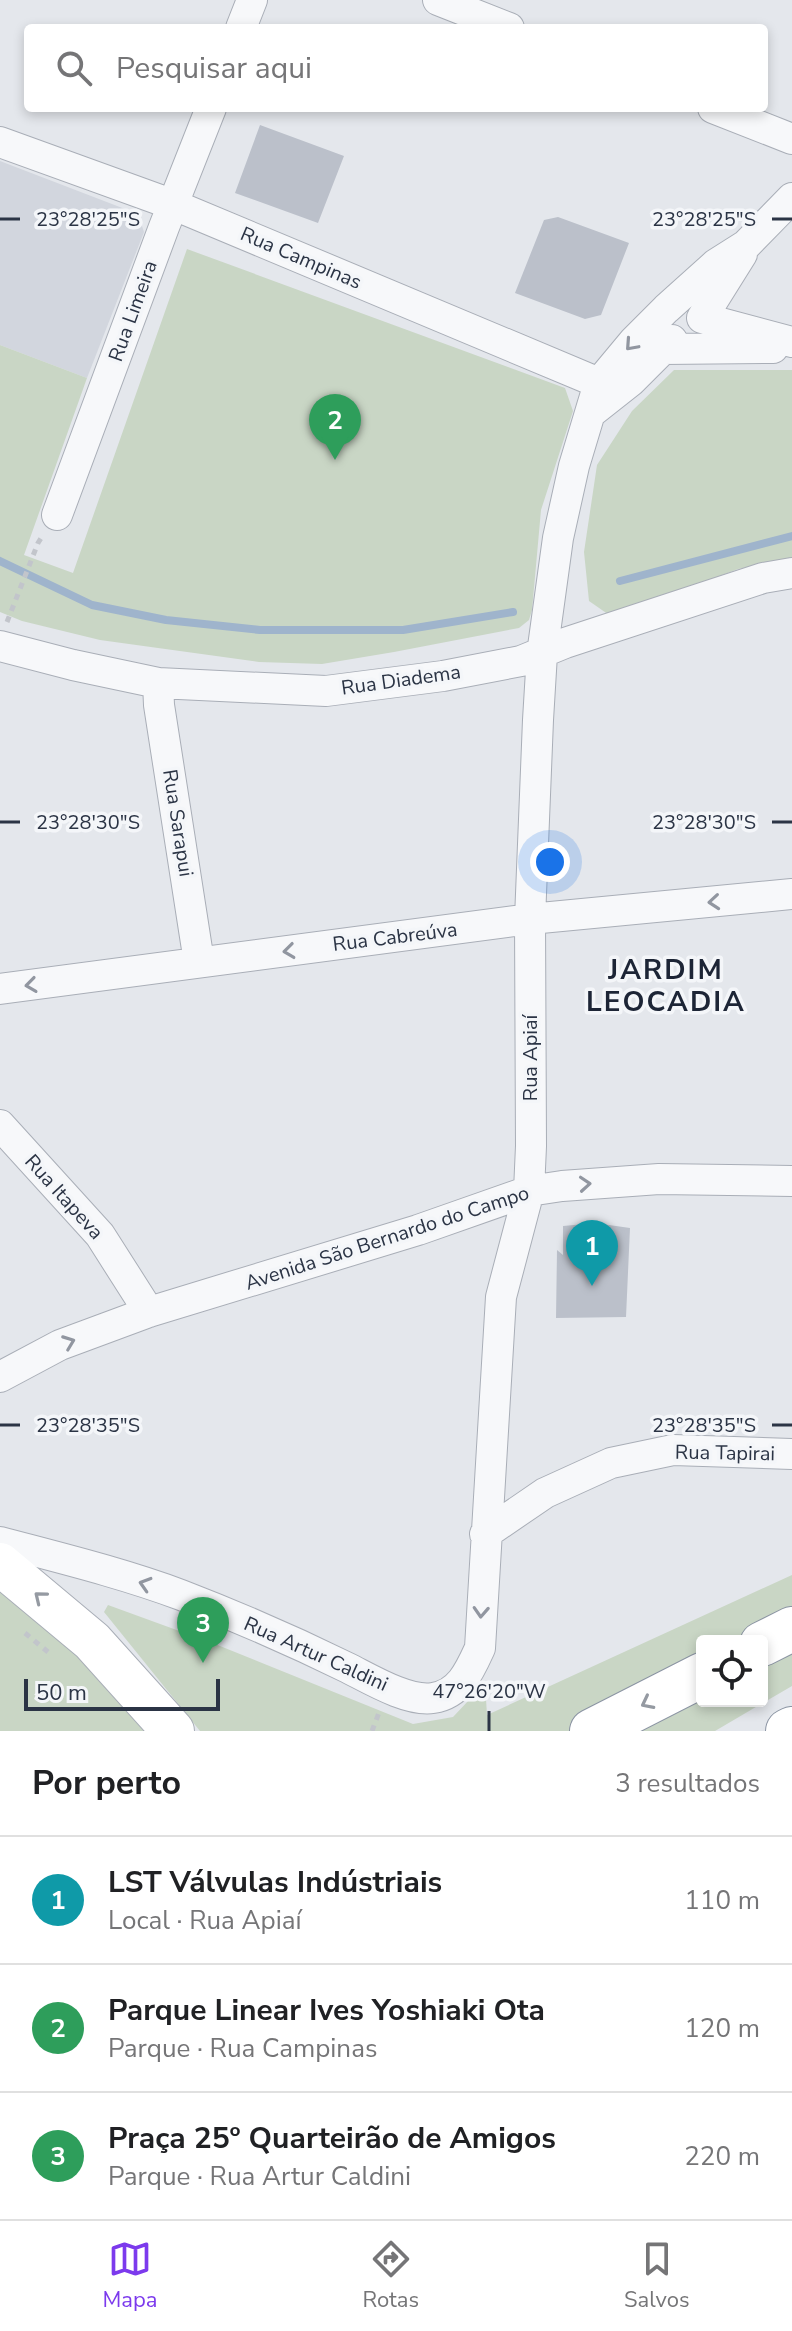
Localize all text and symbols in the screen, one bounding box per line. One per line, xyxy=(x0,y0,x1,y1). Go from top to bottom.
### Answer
search box xyxy=(24,24,768,112)
icon: search xyxy=(52,46,96,90)
text: Pesquisar aqui xyxy=(116,48,312,89)
text: 23°28'25"S xyxy=(36,206,140,233)
text: 23°28'25"S xyxy=(652,206,756,233)
street label: Rua Campinas xyxy=(236,220,366,296)
street label: Rua Limeira xyxy=(102,257,164,365)
one-way arrow xyxy=(627,336,641,351)
pin: 2 xyxy=(309,394,361,460)
street label: Rua Diadema xyxy=(339,658,463,702)
street label: Rua Sarapui xyxy=(156,767,200,879)
text: 23°28'30"S xyxy=(36,809,140,836)
text: 23°28'30"S xyxy=(652,809,756,836)
your location xyxy=(530,842,570,882)
one-way arrow xyxy=(707,893,720,910)
street label: Rua Cabreúva xyxy=(331,916,459,958)
one-way arrow xyxy=(282,942,295,959)
district label: JARDIM LEOCADIA xyxy=(586,951,746,1021)
one-way arrow xyxy=(25,976,38,993)
street label: Rua Apiaí xyxy=(517,1013,544,1101)
street label: Rua Itapeva xyxy=(19,1149,109,1245)
one-way arrow xyxy=(579,1176,592,1193)
street label: Avenida São Bernardo do Campo xyxy=(241,1179,533,1297)
pin: 1 xyxy=(566,1220,618,1286)
one-way arrow xyxy=(62,1335,76,1352)
text: 23°28'35"S xyxy=(36,1412,140,1439)
text: 23°28'35"S xyxy=(652,1412,756,1439)
street label: Rua Tapirai xyxy=(675,1439,775,1467)
one-way arrow xyxy=(139,1577,153,1593)
one-way arrow xyxy=(34,1592,49,1606)
pin: 3 xyxy=(177,1597,229,1663)
one-way arrow xyxy=(473,1606,490,1619)
street label: Rua Artur Caldini xyxy=(240,1610,392,1698)
map controls xyxy=(696,1635,768,1707)
button: locate xyxy=(696,1635,768,1707)
scale bar xyxy=(24,1675,220,1711)
text: 50 m xyxy=(36,1678,87,1708)
text: 47°26'20"W xyxy=(432,1678,546,1705)
one-way arrow xyxy=(640,1693,655,1709)
text: Por perto xyxy=(32,1760,181,1806)
text: 3 resultados xyxy=(615,1766,760,1801)
text: LST Válvulas Indústriais xyxy=(108,1862,442,1903)
text: 1 xyxy=(50,1883,66,1918)
text: 110 m xyxy=(684,1883,760,1918)
text: Local · Rua Apiaí xyxy=(108,1903,302,1938)
text: Parque Linear Ives Yoshiaki Ota xyxy=(108,1990,545,2031)
text: 2 xyxy=(50,2011,66,2046)
text: 120 m xyxy=(684,2011,760,2046)
text: Parque · Rua Campinas xyxy=(108,2031,377,2066)
text: Praça 25º Quarteirão de Amigos xyxy=(108,2118,556,2159)
text: 3 xyxy=(50,2139,66,2174)
text: 220 m xyxy=(684,2139,760,2174)
text: Parque · Rua Artur Caldini xyxy=(108,2159,411,2194)
tab: Mapa xyxy=(103,2237,157,2315)
tab: Rotas xyxy=(362,2237,419,2315)
tab: Salvos xyxy=(624,2237,689,2315)

